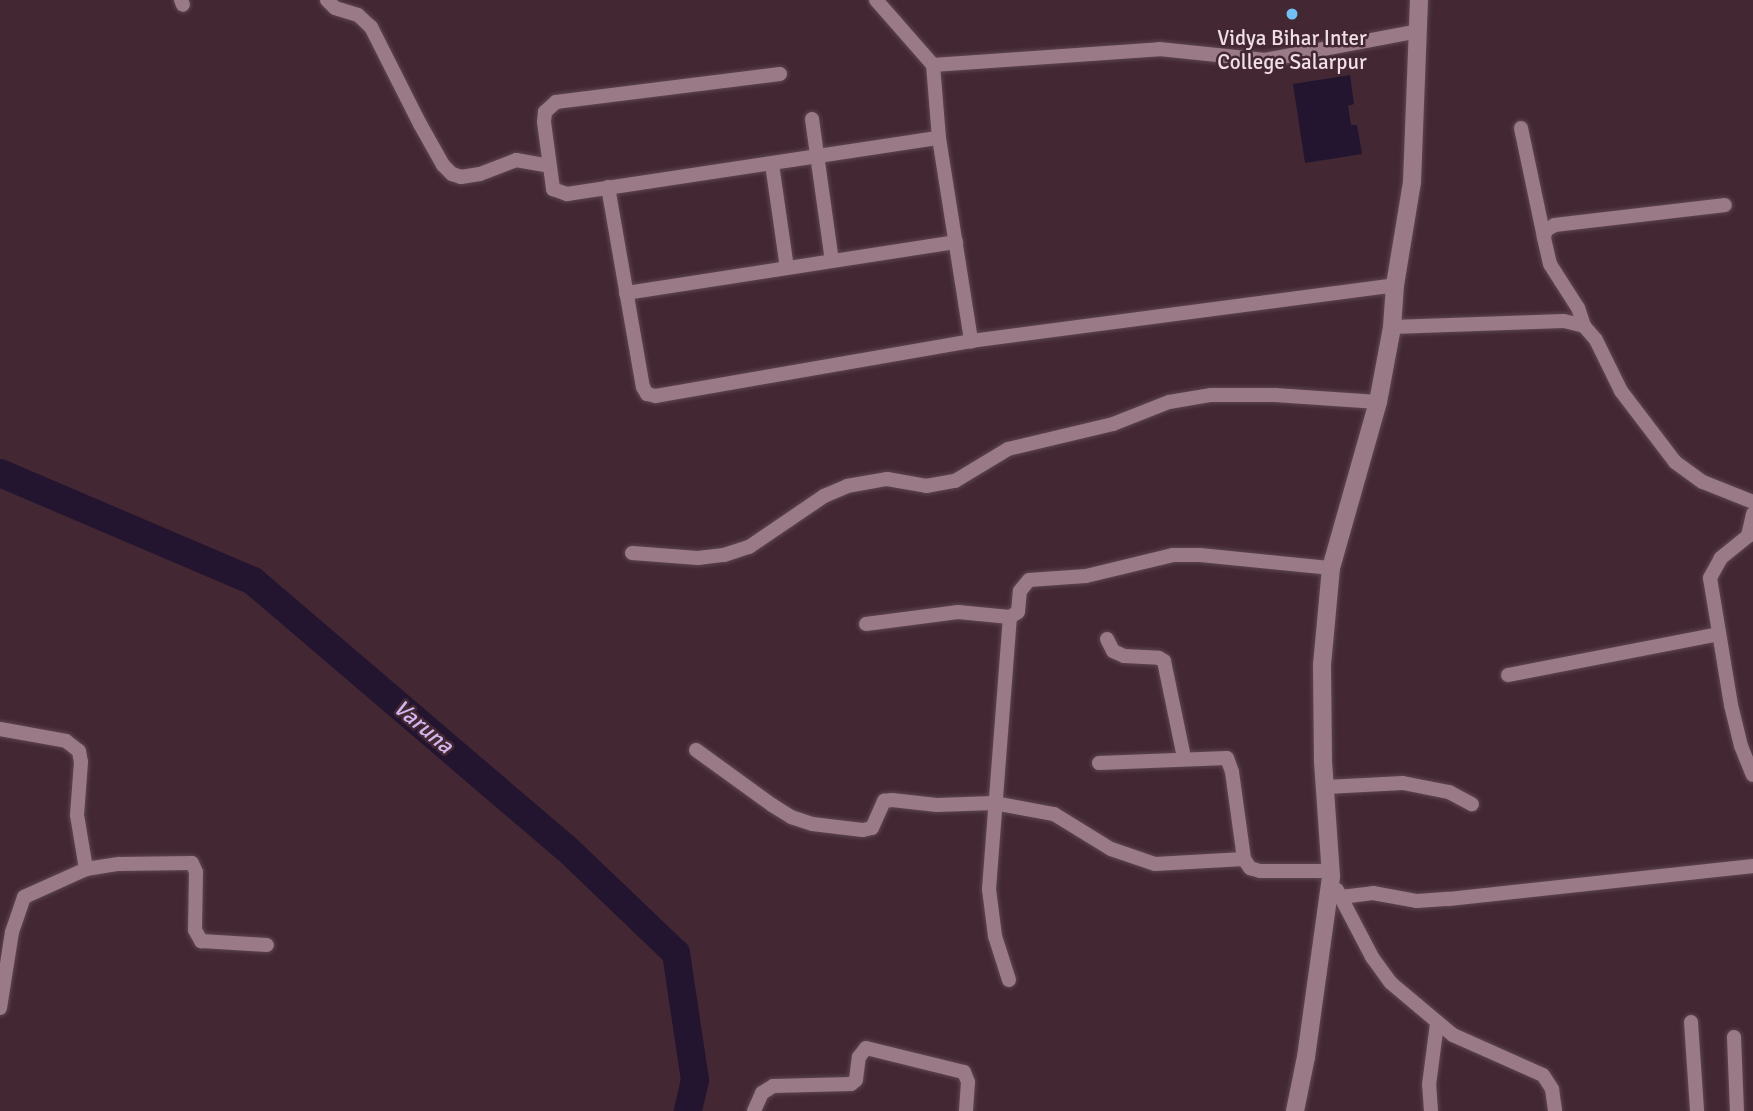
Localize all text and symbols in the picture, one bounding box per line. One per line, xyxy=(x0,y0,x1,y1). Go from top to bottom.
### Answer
marker: Vidya Bihar Inter College Salarpur xyxy=(1284,6,1300,22)
place label: Vidya Bihar Inter College Salarpur xyxy=(1217,25,1367,75)
water label: Varuna xyxy=(388,694,458,760)

